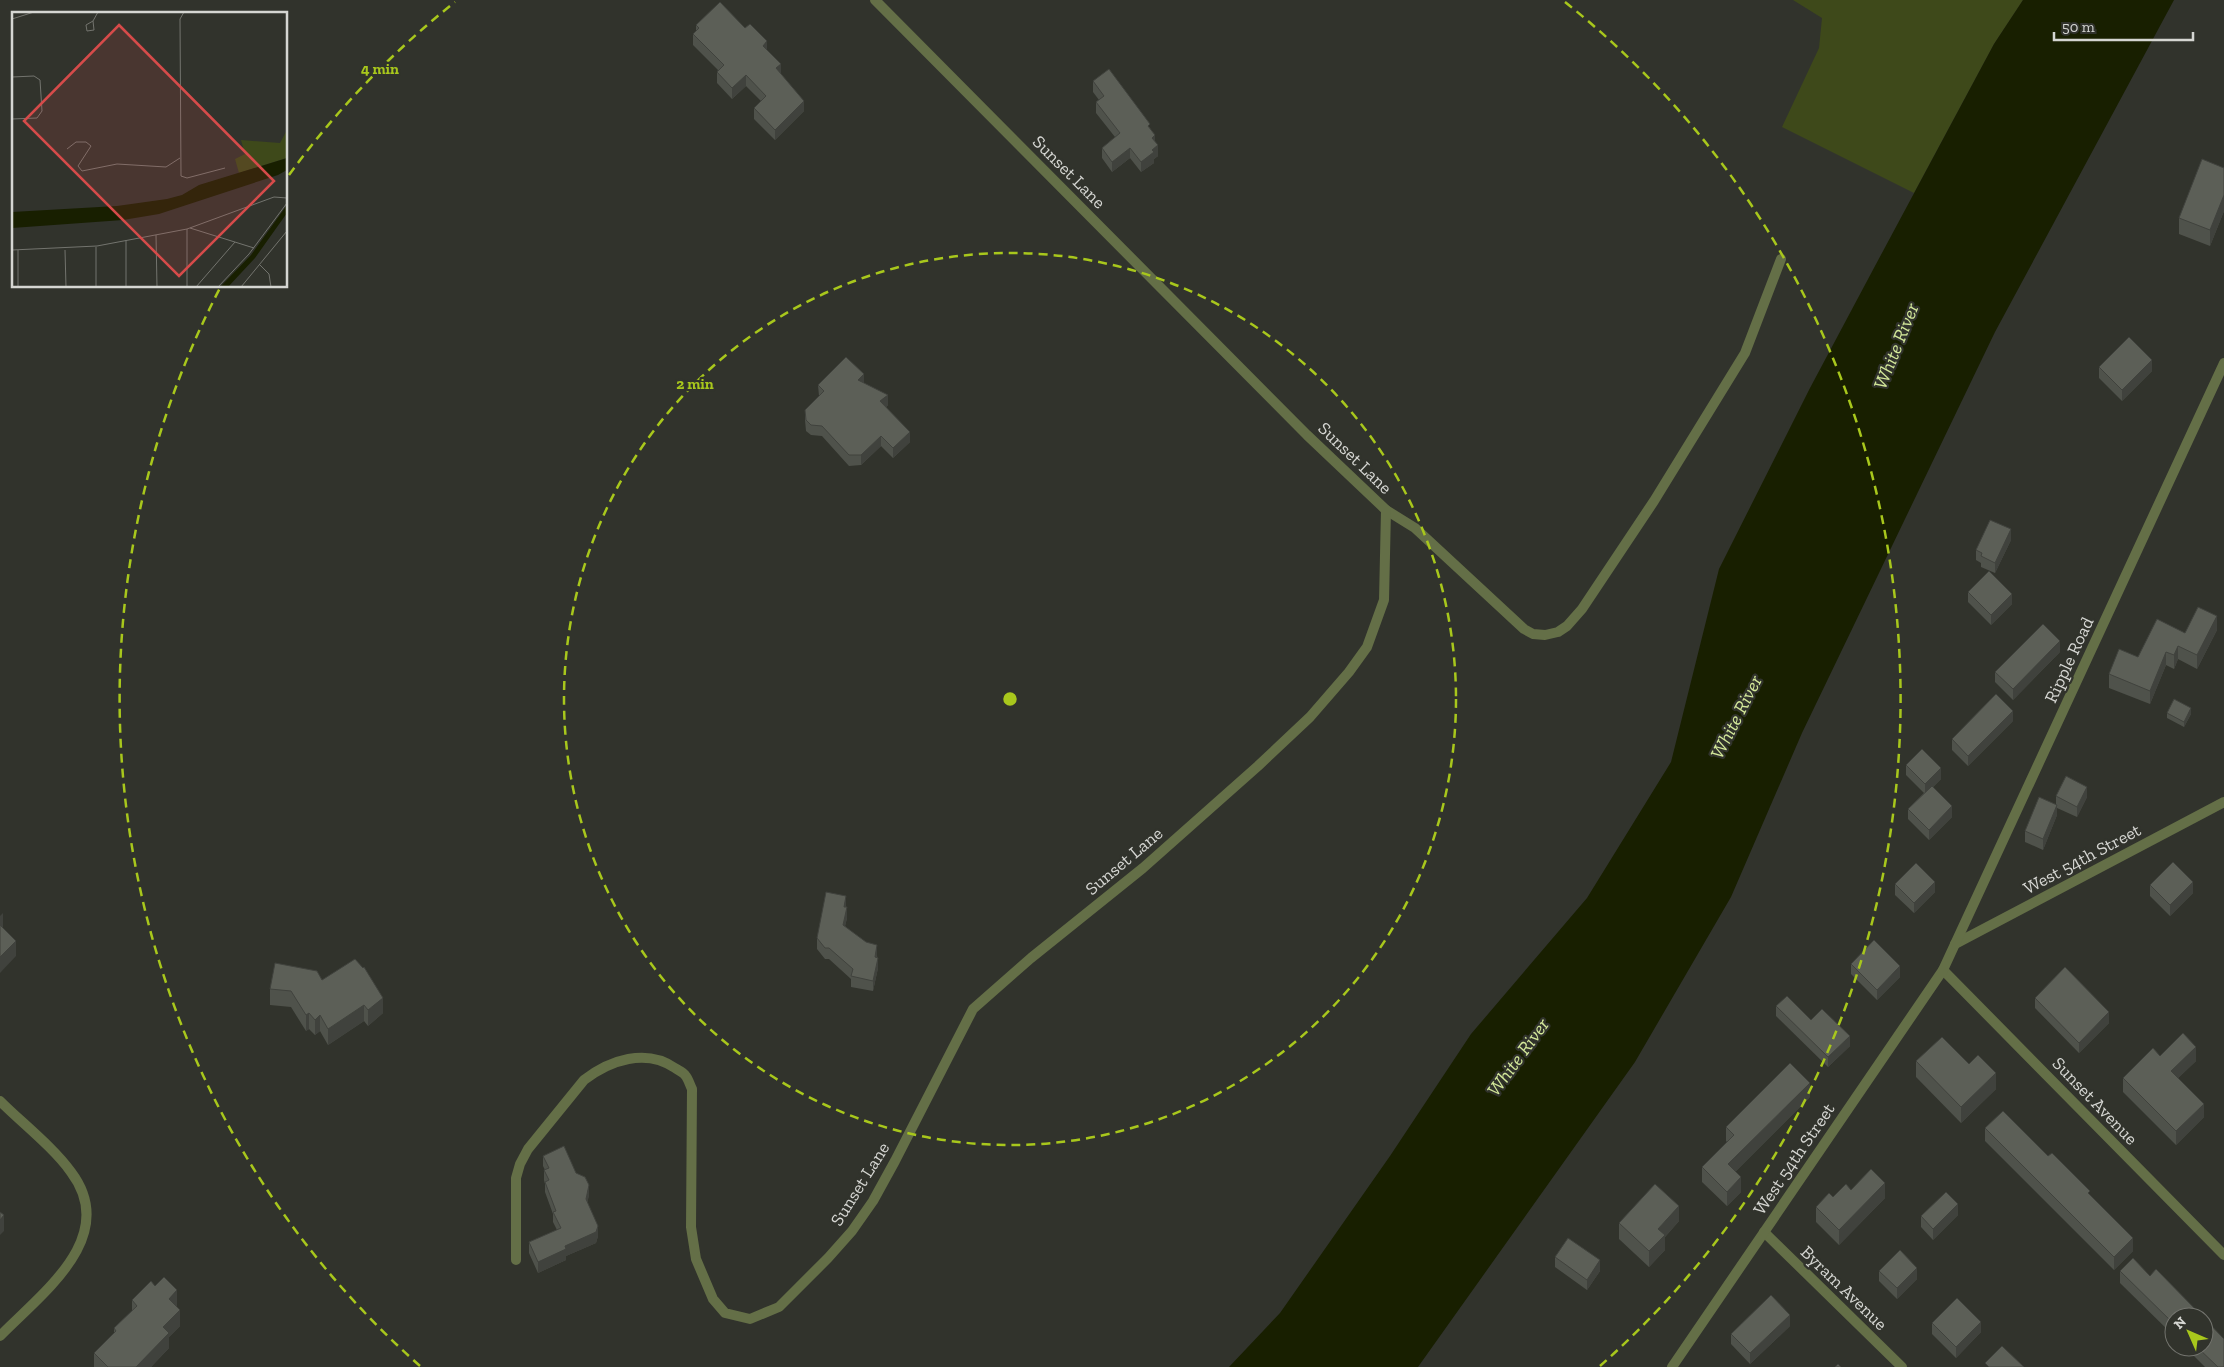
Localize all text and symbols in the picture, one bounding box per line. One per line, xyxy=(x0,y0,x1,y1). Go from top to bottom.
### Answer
scale bar xyxy=(2054,10,2193,42)
inset map xyxy=(12,12,288,288)
text: 50 m xyxy=(2062,18,2095,36)
text: 4 min xyxy=(361,60,399,78)
street label: Sunset Lane xyxy=(1028,131,1110,213)
water label: White River xyxy=(1868,299,1924,392)
text: 2 min xyxy=(676,375,714,393)
street label: Sunset Lane xyxy=(1313,417,1397,499)
street label: Ripple Road xyxy=(2040,614,2098,706)
water label: White River xyxy=(1705,671,1767,763)
centre of rings xyxy=(1001,690,1019,708)
street label: West 54th Street xyxy=(2019,819,2145,899)
street label: Sunset Lane xyxy=(1081,822,1167,900)
water label: White River xyxy=(1482,1013,1554,1100)
street label: Sunset Avenue xyxy=(2048,1052,2142,1150)
street label: West 54th Street xyxy=(1749,1099,1840,1219)
street label: Sunset Lane xyxy=(826,1138,894,1230)
street label: Byram Avenue xyxy=(1796,1241,1892,1335)
north arrow xyxy=(2164,1307,2214,1357)
text: N xyxy=(2170,1313,2190,1333)

